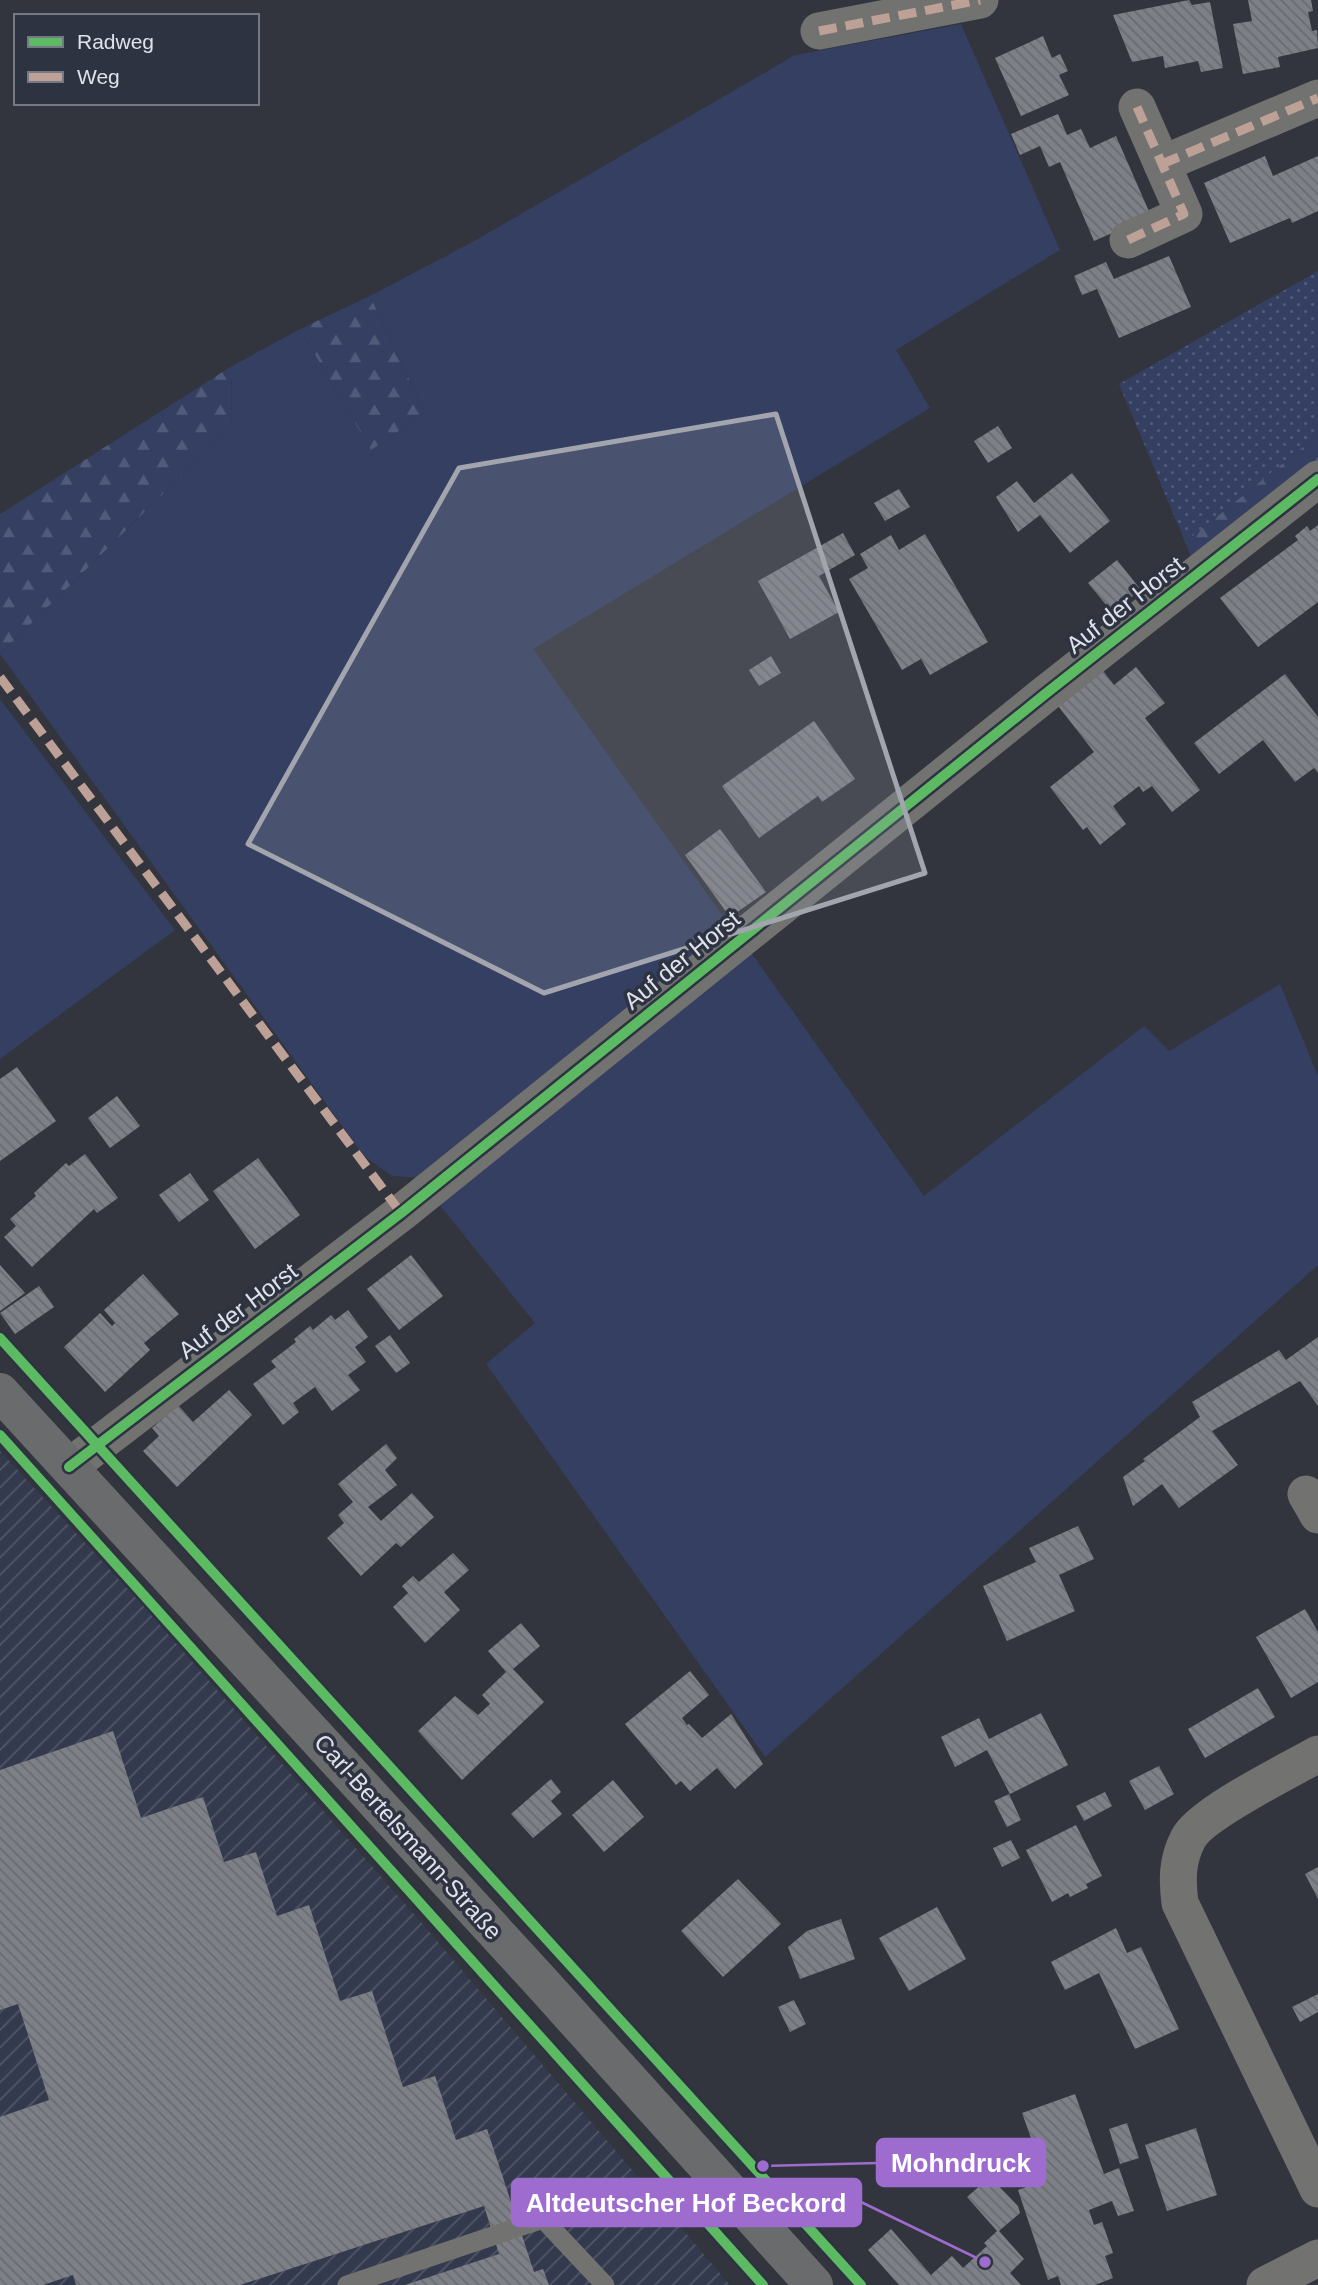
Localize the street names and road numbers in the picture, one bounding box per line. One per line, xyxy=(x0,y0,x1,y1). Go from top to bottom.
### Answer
street label: Auf der Horst xyxy=(1061,550,1189,659)
street label: Auf der Horst xyxy=(618,904,745,1015)
street label: Auf der Horst xyxy=(173,1257,303,1364)
street label: Carl-Bertelsmann-Straße xyxy=(309,1729,508,1945)

